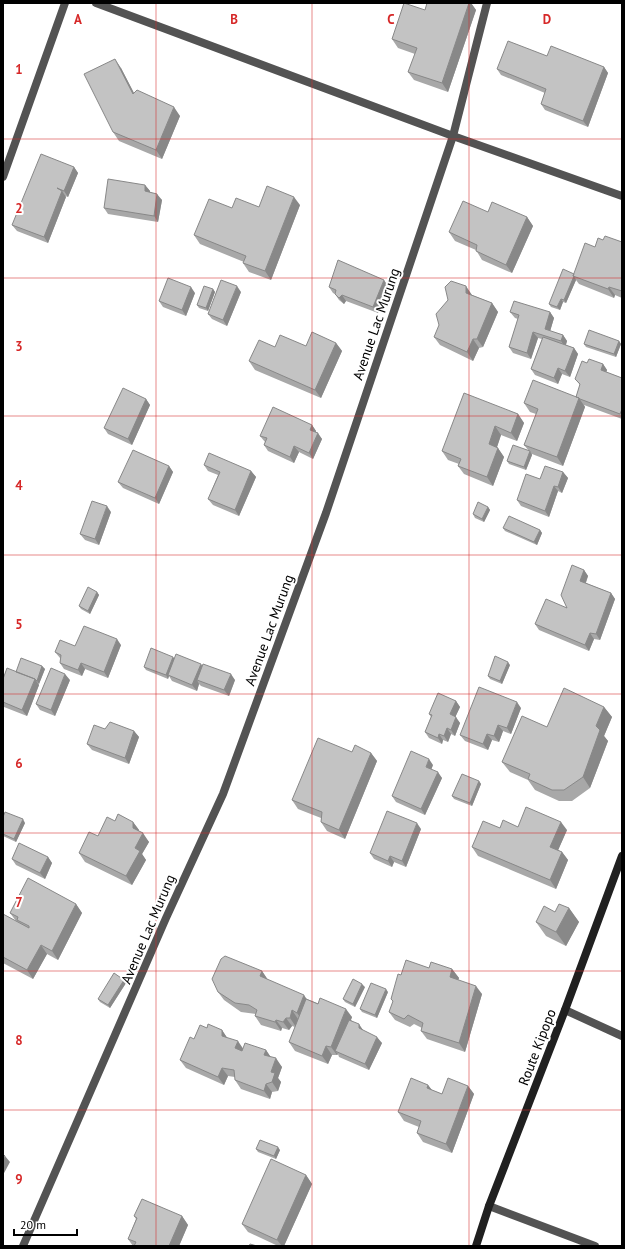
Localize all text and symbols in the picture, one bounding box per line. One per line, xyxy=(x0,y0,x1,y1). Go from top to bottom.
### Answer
text: A xyxy=(74,11,82,28)
text: B xyxy=(230,11,238,28)
text: C xyxy=(387,11,395,28)
text: D xyxy=(543,11,551,28)
text: 1 xyxy=(15,61,23,78)
text: 2 xyxy=(15,200,23,217)
street label: Avenue Lac Murung xyxy=(348,266,404,382)
text: 3 xyxy=(15,338,23,355)
text: 4 xyxy=(15,477,23,494)
street label: Avenue Lac Murung xyxy=(241,572,297,688)
text: 5 xyxy=(15,616,23,633)
text: 6 xyxy=(15,755,23,772)
street label: Avenue Lac Murung xyxy=(117,872,179,986)
text: 7 xyxy=(15,894,23,911)
street label: Route Kipopo xyxy=(514,1006,560,1088)
text: 8 xyxy=(15,1032,23,1049)
text: 9 xyxy=(15,1171,23,1188)
scale bar xyxy=(14,1211,77,1237)
text: 20 m xyxy=(20,1217,46,1232)

